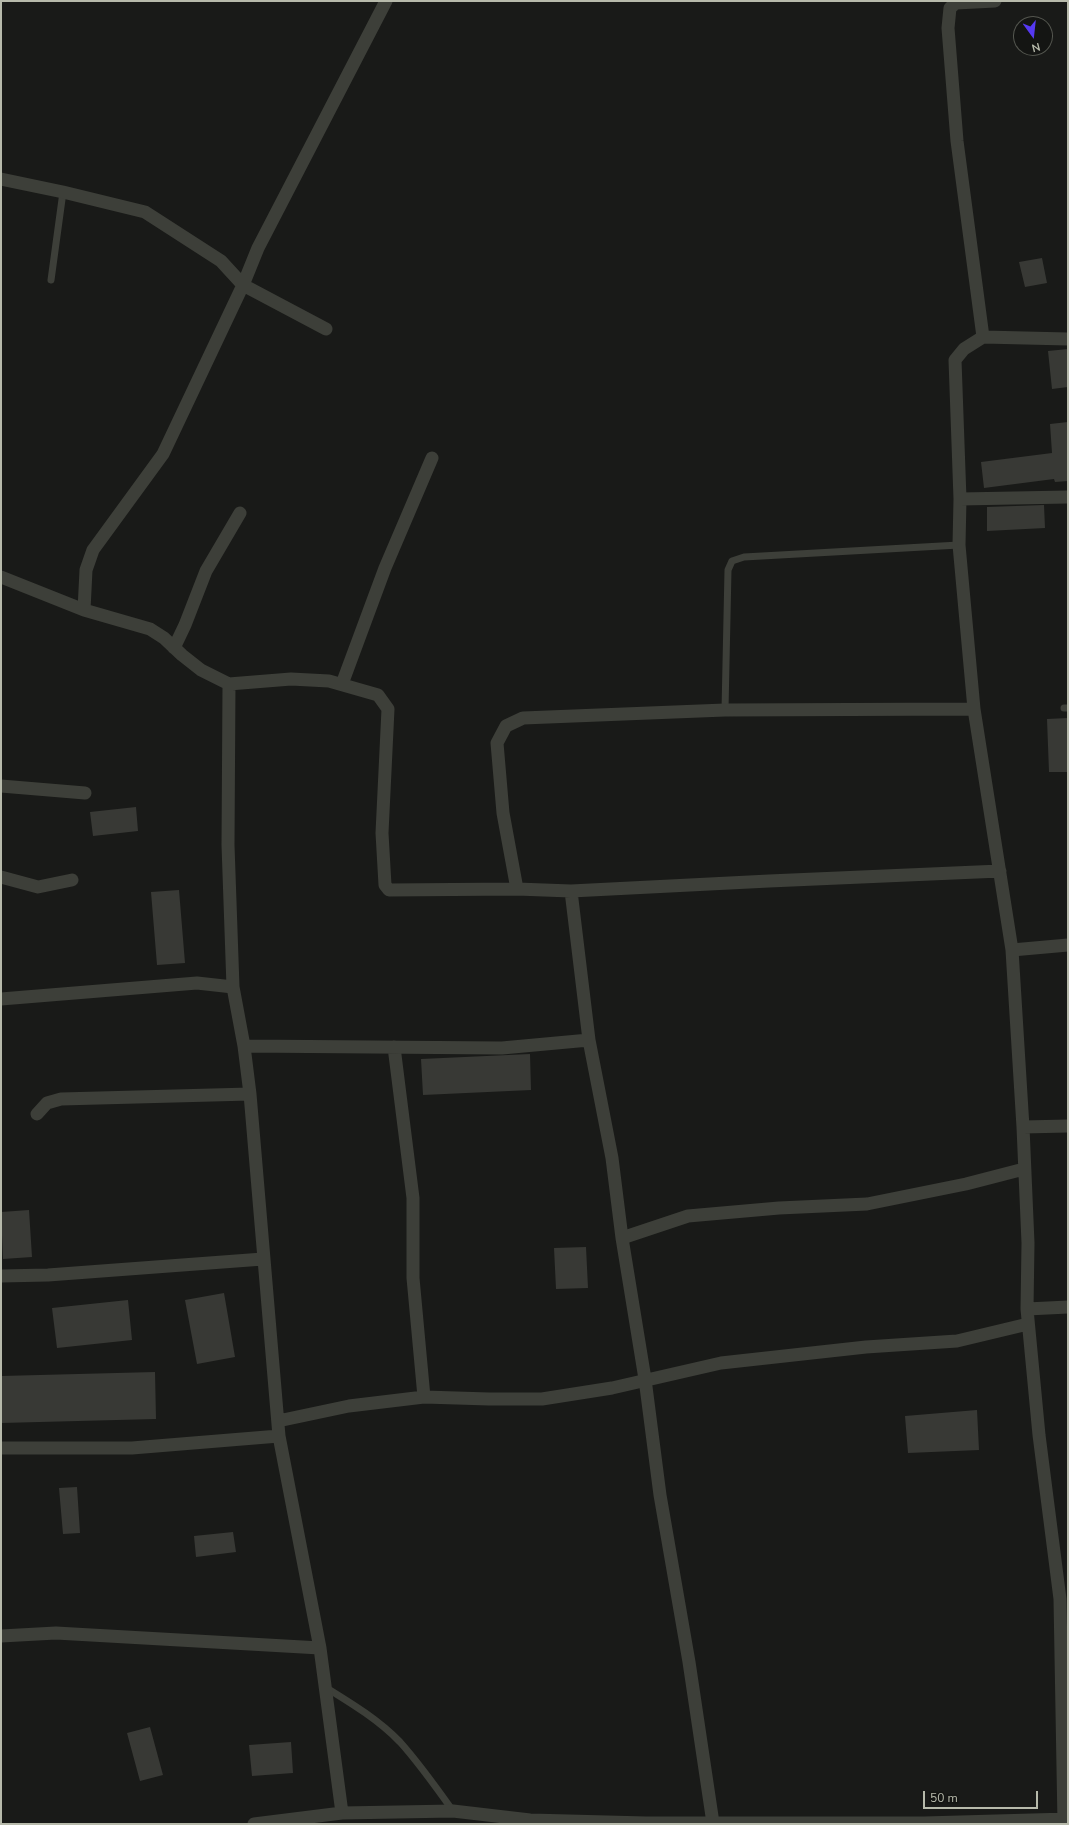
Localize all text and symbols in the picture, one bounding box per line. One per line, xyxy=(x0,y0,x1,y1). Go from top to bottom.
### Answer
north arrow xyxy=(1013,16,1053,56)
text: N xyxy=(1030,39,1042,55)
scale bar xyxy=(925,1783,1040,1809)
text: 50 m xyxy=(930,1790,958,1806)

